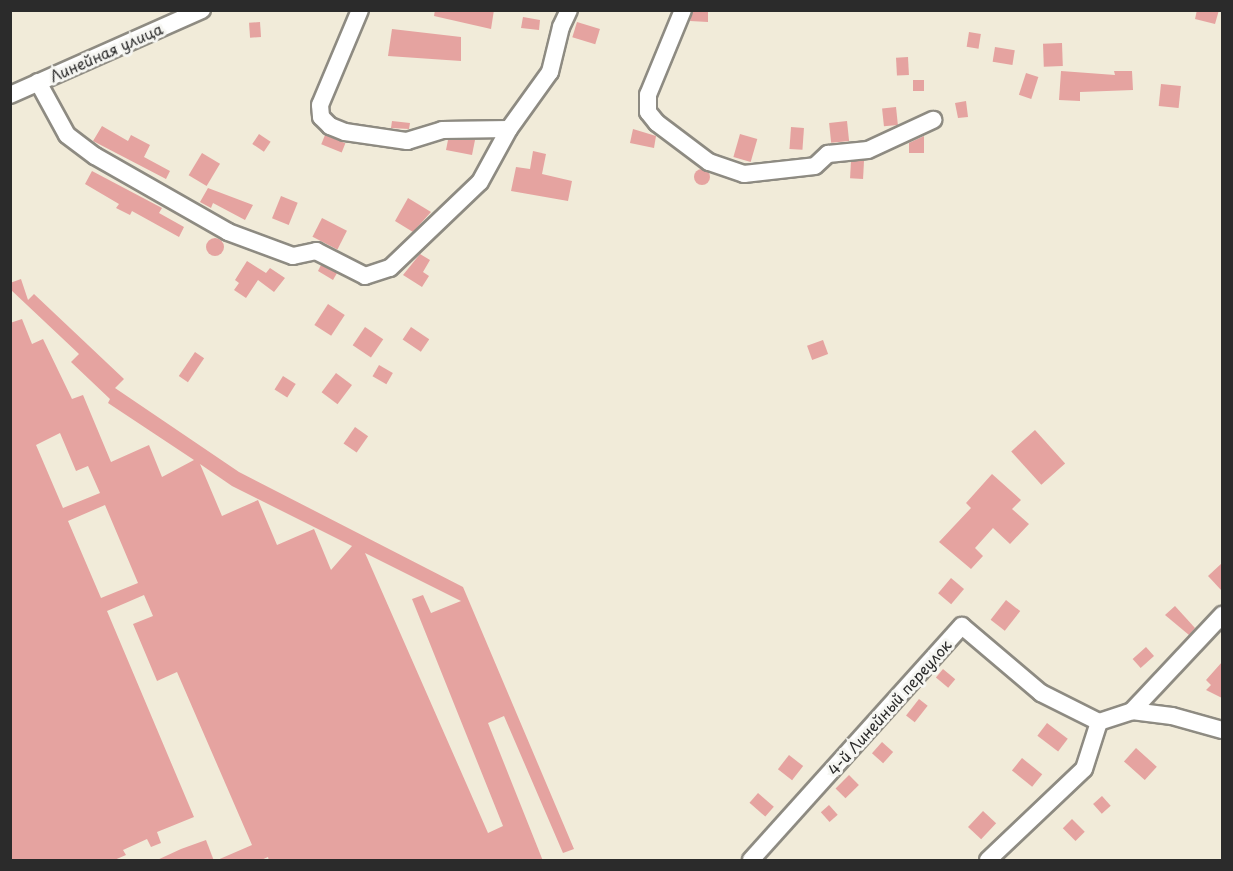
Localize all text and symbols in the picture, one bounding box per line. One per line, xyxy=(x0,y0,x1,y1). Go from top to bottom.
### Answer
street label: Линейная улица xyxy=(46,19,166,85)
street label: 4-й Линейный переулок xyxy=(823,635,955,779)

